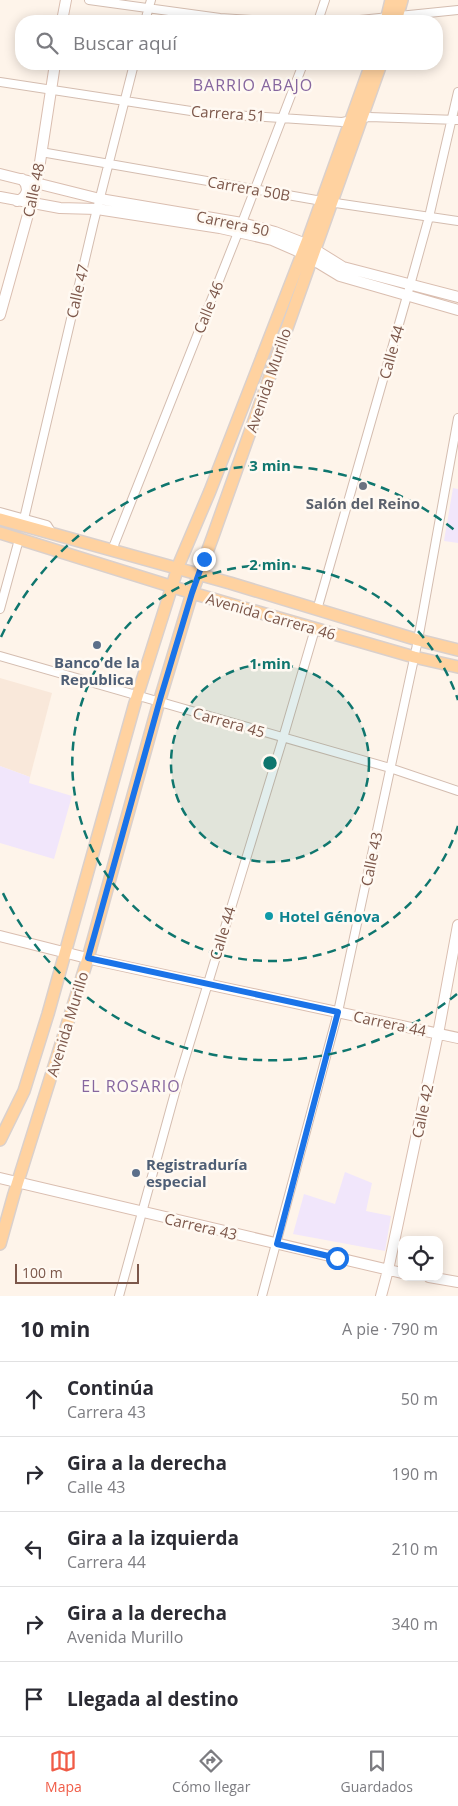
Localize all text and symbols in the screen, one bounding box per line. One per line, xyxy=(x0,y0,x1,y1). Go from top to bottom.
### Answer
search box xyxy=(15,15,443,70)
icon: search xyxy=(33,29,61,57)
text: Buscar aquí xyxy=(73,30,177,56)
district label: BARRIO ABAJO xyxy=(193,74,313,96)
street label: Carrera 51 xyxy=(190,100,266,126)
street label: Calle 48 xyxy=(18,161,48,219)
street label: Carrera 50B xyxy=(206,171,292,205)
street label: Carrera 50 xyxy=(195,206,271,240)
street label: Calle 47 xyxy=(61,262,93,320)
street label: Calle 46 xyxy=(188,278,228,336)
street label: Calle 44 xyxy=(374,322,408,381)
street label: Avenida Murillo xyxy=(241,325,295,435)
text: 3 min xyxy=(249,455,291,475)
marker: Salón del Reino xyxy=(357,480,369,492)
place label: Salón del Reino xyxy=(306,493,420,513)
route end xyxy=(193,548,216,571)
text: 2 min xyxy=(249,554,291,574)
street label: Avenida Carrera 46 xyxy=(204,588,338,644)
marker: Banco de la Republica xyxy=(91,639,103,651)
place label: Banco de la Republica xyxy=(54,652,140,689)
text: 1 min xyxy=(249,653,291,673)
street label: Carrera 45 xyxy=(191,702,267,742)
centre of rings xyxy=(261,754,279,772)
street label: Calle 43 xyxy=(356,830,386,888)
street label: Calle 44 xyxy=(204,903,240,962)
place label: Hotel Génova xyxy=(279,906,380,926)
marker: Hotel Génova xyxy=(263,910,275,922)
street label: Avenida Murillo xyxy=(42,969,92,1079)
street label: Carrera 44 xyxy=(352,1006,429,1041)
district label: EL ROSARIO xyxy=(81,1075,181,1097)
street label: Calle 42 xyxy=(407,1082,437,1140)
place label: Registraduría especial xyxy=(146,1154,247,1191)
marker: Registraduría especial xyxy=(130,1167,142,1179)
street label: Carrera 43 xyxy=(163,1208,239,1244)
map controls xyxy=(398,1236,443,1281)
button: locate xyxy=(398,1236,443,1281)
route start xyxy=(326,1247,349,1270)
scale bar xyxy=(15,1261,139,1284)
text: 100 m xyxy=(22,1263,63,1282)
text: 10 min xyxy=(20,1315,90,1343)
text: A pie · 790 m xyxy=(342,1318,438,1340)
text: Continúa xyxy=(67,1375,154,1401)
icon: ahead xyxy=(20,1385,48,1413)
text: 50 m xyxy=(401,1388,438,1410)
text: Carrera 43 xyxy=(67,1401,146,1423)
text: Gira a la derecha xyxy=(67,1450,227,1476)
icon: right xyxy=(20,1460,48,1488)
text: 190 m xyxy=(392,1463,438,1485)
text: Calle 43 xyxy=(67,1476,125,1498)
text: Gira a la izquierda xyxy=(67,1525,239,1551)
icon: left xyxy=(20,1535,48,1563)
text: 210 m xyxy=(392,1538,438,1560)
text: Carrera 44 xyxy=(67,1551,146,1573)
text: Gira a la derecha xyxy=(67,1600,227,1626)
icon: right xyxy=(20,1610,48,1638)
text: 340 m xyxy=(392,1613,438,1635)
text: Avenida Murillo xyxy=(67,1626,183,1648)
icon: arrive xyxy=(20,1685,48,1713)
text: Llegada al destino xyxy=(67,1686,239,1712)
tab: Mapa xyxy=(45,1747,82,1796)
tab: Cómo llegar xyxy=(172,1747,250,1796)
tab: Guardados xyxy=(341,1747,413,1796)

